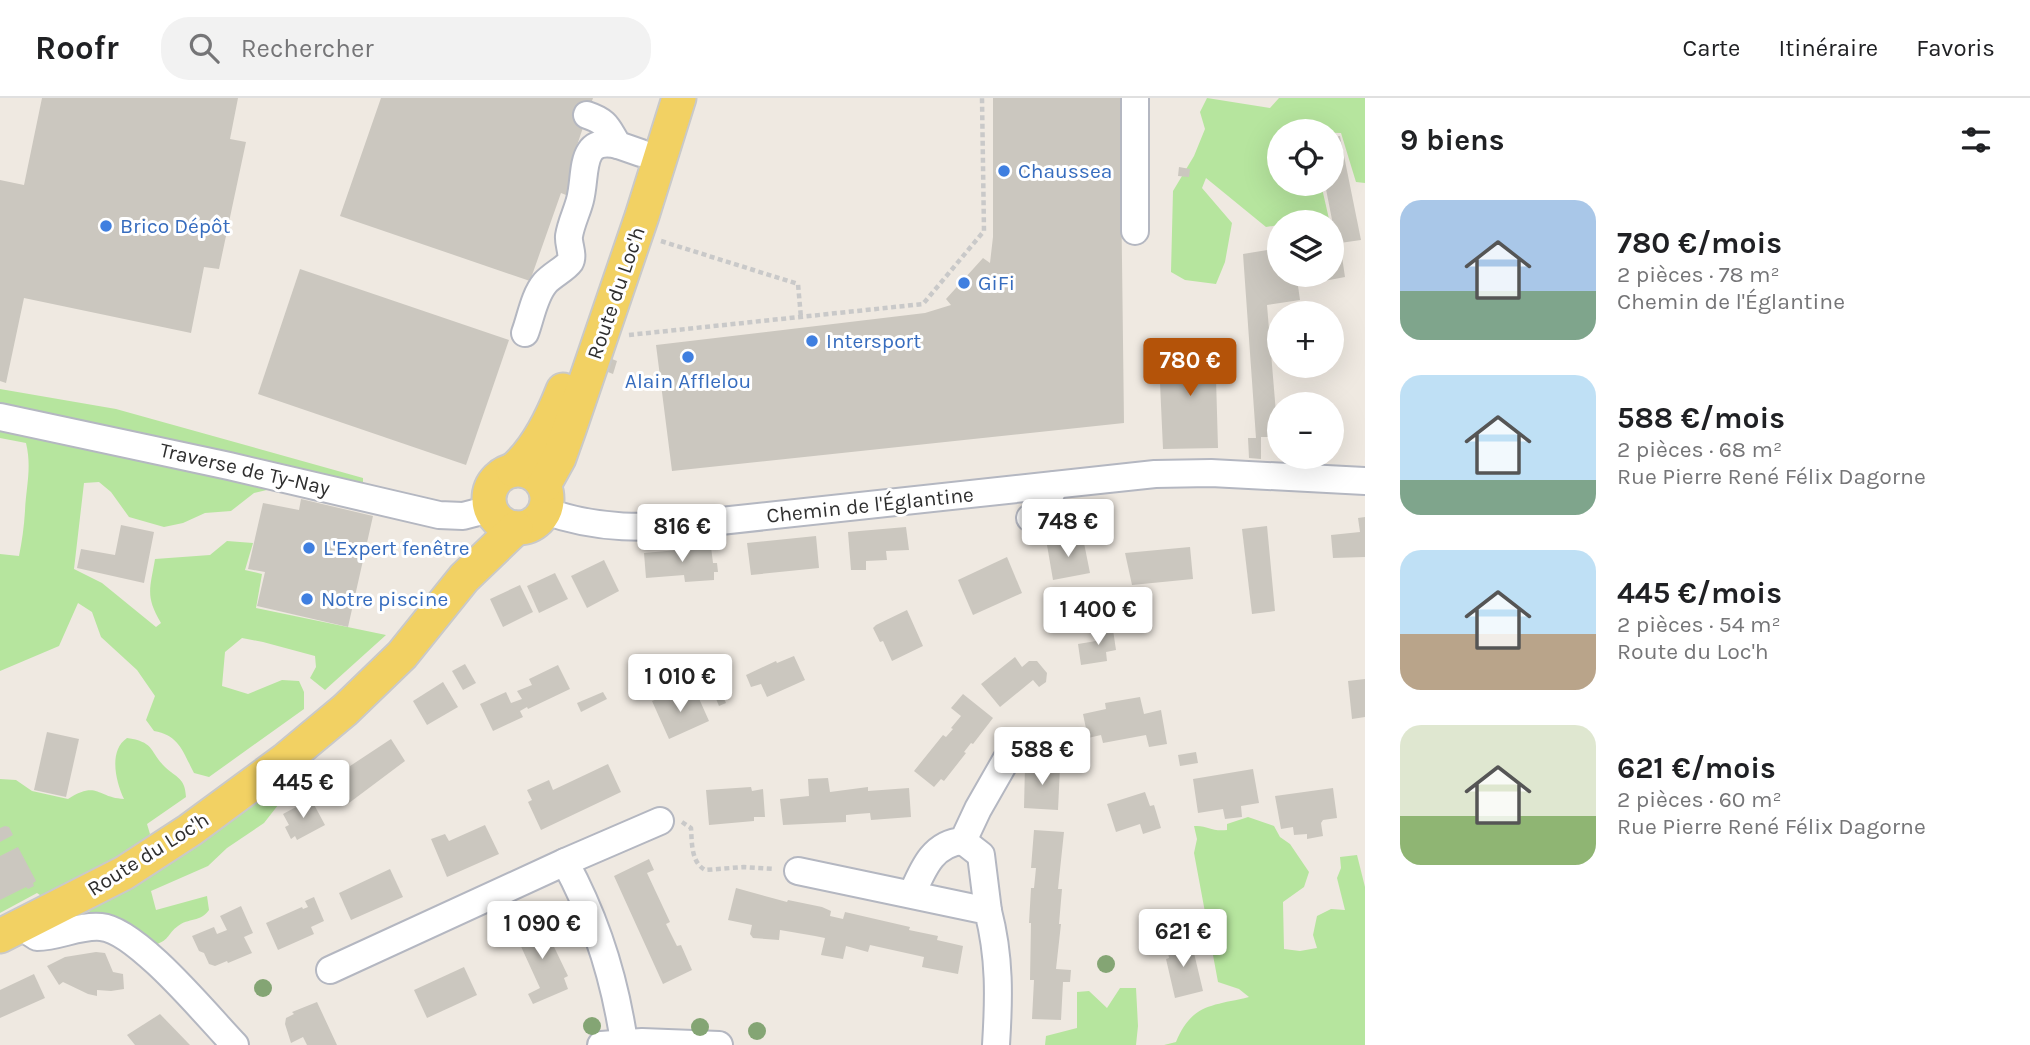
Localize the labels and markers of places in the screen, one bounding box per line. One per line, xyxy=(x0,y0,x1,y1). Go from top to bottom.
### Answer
place label: Chaussea xyxy=(1018,159,1112,183)
marker: Chaussea xyxy=(996,163,1012,179)
place label: Brico Dépôt xyxy=(120,214,231,238)
marker: Brico Dépôt xyxy=(98,218,114,234)
place label: GiFi xyxy=(978,271,1015,295)
marker: GiFi xyxy=(956,275,972,291)
place label: Intersport xyxy=(826,329,921,353)
marker: Intersport xyxy=(804,333,820,349)
pin: 780 € xyxy=(1141,338,1239,398)
marker: Alain Afflelou xyxy=(680,349,696,365)
place label: Alain Afflelou xyxy=(625,369,751,393)
pin: 748 € xyxy=(1019,500,1117,559)
pin: 816 € xyxy=(633,504,731,564)
place label: L'Expert fenêtre xyxy=(323,536,469,560)
marker: L'Expert fenêtre xyxy=(301,540,317,556)
place label: Notre piscine xyxy=(321,587,448,611)
pin: 1 400 € xyxy=(1033,588,1163,647)
marker: Notre piscine xyxy=(299,591,315,607)
pin: 1 010 € xyxy=(615,654,745,714)
pin: 588 € xyxy=(993,728,1091,787)
pin: 445 € xyxy=(254,760,352,820)
pin: 1 090 € xyxy=(477,902,607,961)
pin: 621 € xyxy=(1134,910,1232,969)

